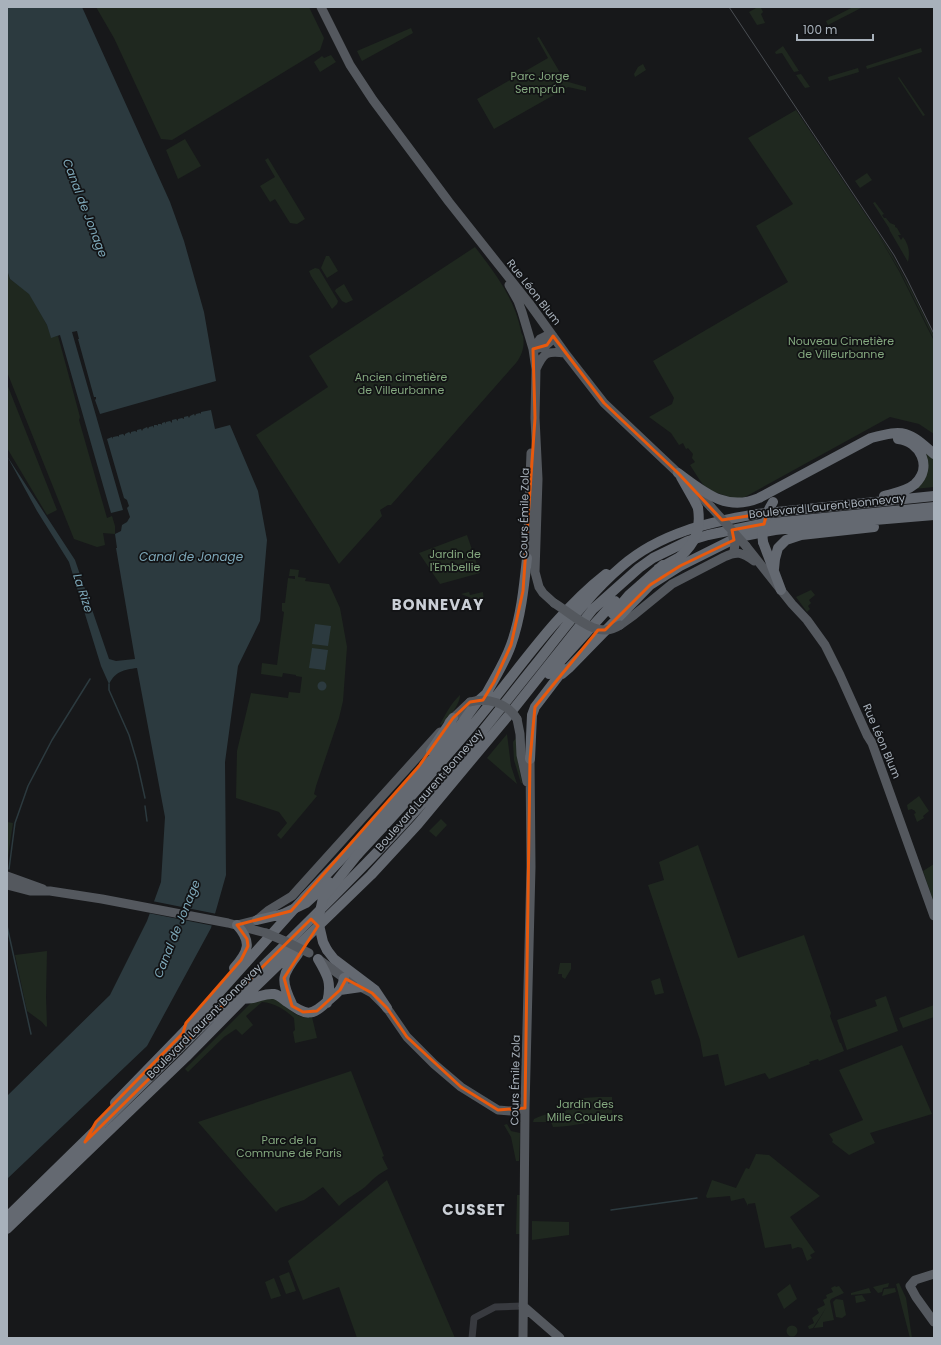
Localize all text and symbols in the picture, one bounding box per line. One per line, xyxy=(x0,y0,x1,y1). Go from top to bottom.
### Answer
scale bar xyxy=(797,16,873,42)
text: 100 m xyxy=(803,21,837,38)
park label: Parc Jorge Semprún xyxy=(511,68,570,97)
water label: Canal de Jonage xyxy=(59,156,112,260)
street label: Rue Léon Blum xyxy=(503,256,565,328)
park label: Nouveau Cimetière de Villeurbanne xyxy=(788,333,894,362)
park label: Ancien cimetière de Villeurbanne xyxy=(355,369,447,398)
street label: Cours Émile Zola xyxy=(515,468,533,558)
street label: Boulevard Laurent Bonnevay xyxy=(748,490,907,522)
park label: Jardin de l'Embellie xyxy=(429,546,481,575)
water label: Canal de Jonage xyxy=(139,548,244,565)
water label: La Rize xyxy=(69,571,98,615)
district label: BONNEVAY xyxy=(392,594,484,615)
street label: Rue Léon Blum xyxy=(859,701,905,781)
street label: Boulevard Laurent Bonnevay xyxy=(371,725,487,855)
water label: Canal de Jonage xyxy=(149,877,204,980)
street label: Boulevard Laurent Bonnevay xyxy=(143,959,266,1082)
street label: Cours Émile Zola xyxy=(506,1035,524,1125)
park label: Jardin des Mille Couleurs xyxy=(547,1096,623,1125)
park label: Parc de la Commune de Paris xyxy=(236,1132,342,1161)
district label: CUSSET xyxy=(442,1199,506,1220)

